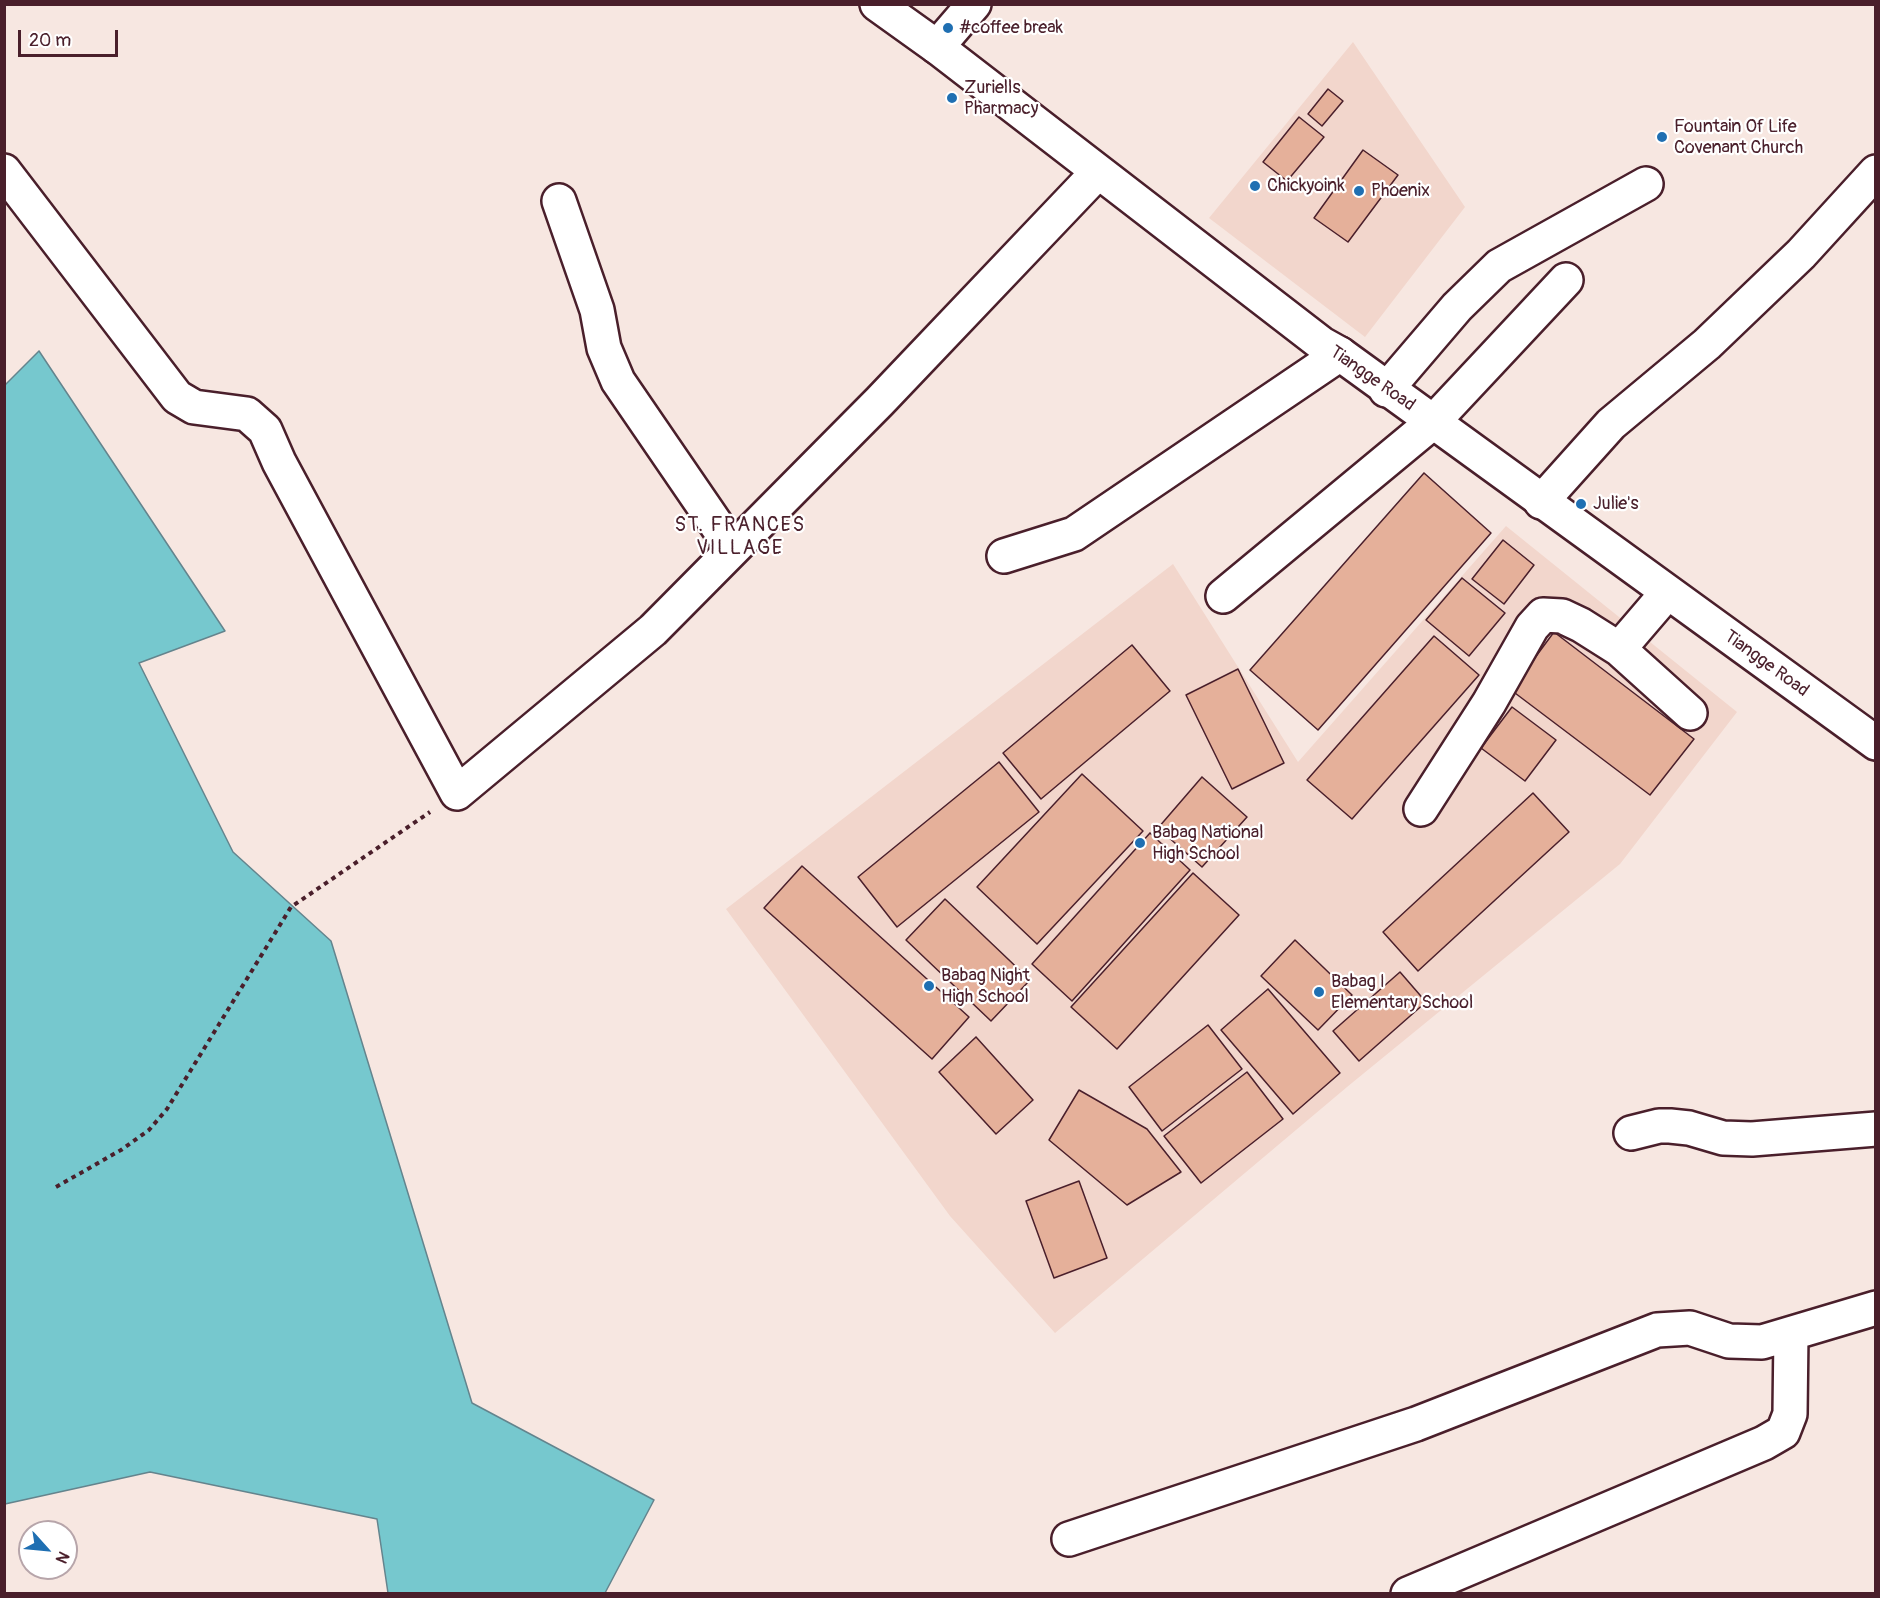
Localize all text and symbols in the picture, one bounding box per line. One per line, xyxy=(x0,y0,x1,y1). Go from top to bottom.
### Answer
place label: #coffee break xyxy=(960,17,1063,39)
scale bar xyxy=(21,18,122,56)
marker: #coffee break xyxy=(941,21,955,35)
text: 20 m xyxy=(29,29,71,52)
place label: Zuriells Pharmacy xyxy=(964,77,1038,119)
marker: Zuriells Pharmacy xyxy=(945,91,959,105)
place label: Fountain Of Life Covenant Church xyxy=(1674,116,1803,158)
marker: Fountain Of Life Covenant Church xyxy=(1655,130,1669,144)
place label: Chickyoink xyxy=(1267,175,1345,197)
marker: Chickyoink xyxy=(1248,179,1262,193)
place label: Phoenix xyxy=(1371,180,1430,202)
marker: Phoenix xyxy=(1352,184,1366,198)
street label: Tiangge Road xyxy=(1325,342,1419,416)
place label: Julie's xyxy=(1593,493,1639,515)
marker: Julie's xyxy=(1574,497,1588,511)
district label: ST. FRANCES VILLAGE xyxy=(674,514,806,561)
street label: Tiangge Road xyxy=(1719,626,1813,702)
place label: Babag National High School xyxy=(1152,822,1264,864)
marker: Babag National High School xyxy=(1133,836,1147,850)
place label: Babag Night High School xyxy=(941,965,1030,1008)
place label: Babag I Elementary School xyxy=(1331,971,1473,1014)
marker: Babag Night High School xyxy=(922,979,936,993)
marker: Babag I Elementary School xyxy=(1312,985,1326,999)
north arrow xyxy=(18,1520,78,1580)
text: N xyxy=(51,1548,74,1567)

